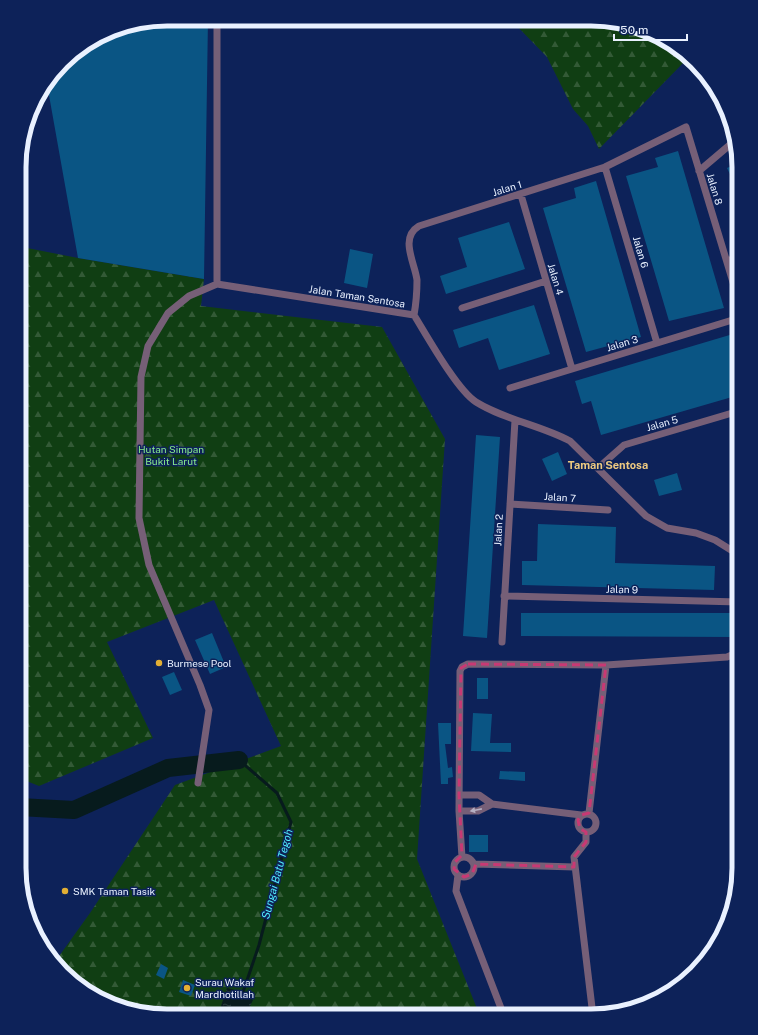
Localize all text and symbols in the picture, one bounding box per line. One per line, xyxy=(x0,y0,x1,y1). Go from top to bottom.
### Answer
scale bar xyxy=(614,16,687,42)
text: 50 m xyxy=(620,23,648,37)
street label: Jalan 8 xyxy=(704,172,726,206)
street label: Jalan 1 xyxy=(491,178,523,198)
street label: Jalan 6 xyxy=(631,235,651,269)
street label: Jalan 4 xyxy=(546,262,566,296)
street label: Jalan Taman Sentosa xyxy=(308,282,406,310)
street label: Jalan 3 xyxy=(605,333,639,353)
street label: Jalan 5 xyxy=(645,413,679,433)
park label: Hutan Simpan Bukit Larut xyxy=(138,443,204,467)
district label: Taman Sentosa xyxy=(568,459,648,471)
street label: Jalan 7 xyxy=(544,490,576,504)
street label: Jalan 2 xyxy=(491,514,505,546)
street label: Jalan 9 xyxy=(606,583,638,595)
place label: Burmese Pool xyxy=(167,657,231,669)
marker: Burmese Pool xyxy=(154,658,164,668)
one-way arrow xyxy=(470,807,482,813)
water label: Sungai Batu Tegoh xyxy=(259,828,295,920)
place label: SMK Taman Tasik xyxy=(73,885,155,897)
marker: SMK Taman Tasik xyxy=(60,886,70,896)
place label: Surau Wakaf Mardhotillah xyxy=(195,976,254,1000)
marker: Surau Wakaf Mardhotillah xyxy=(182,983,192,993)

